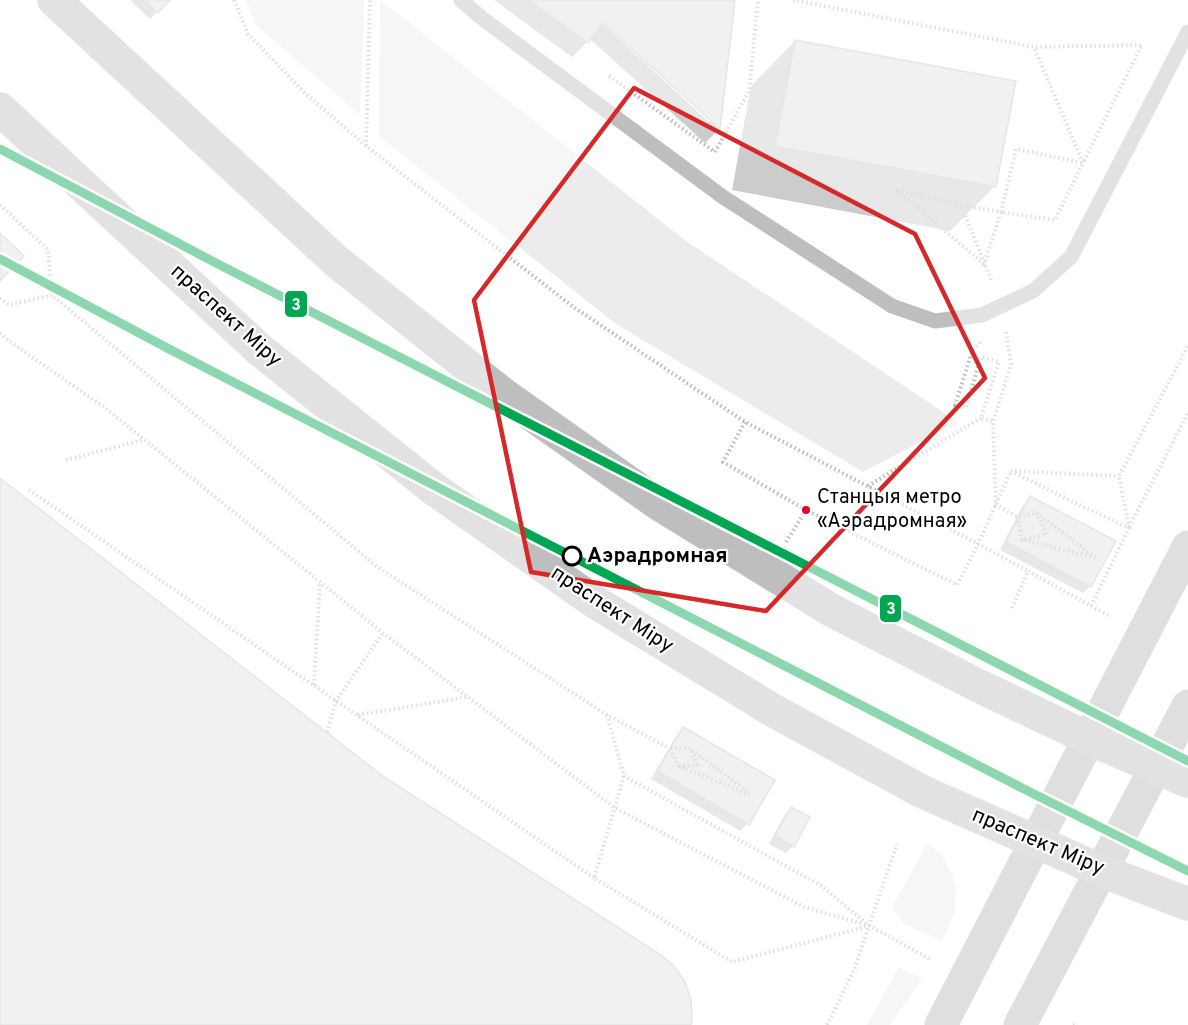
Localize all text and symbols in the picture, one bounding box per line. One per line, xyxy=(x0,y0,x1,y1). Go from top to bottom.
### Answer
street label: праспект Міру xyxy=(164,259,288,373)
line badge: 3 xyxy=(284,290,308,318)
text: 3 xyxy=(291,296,301,316)
place label: Станцыя метро «Аэрадромная» xyxy=(817,485,967,535)
marker: Станцыя метро «Аэрадромная» xyxy=(800,504,812,516)
place label: Аэрадромная xyxy=(587,543,728,570)
marker: Аэрадромная xyxy=(562,546,582,566)
street label: праспект Міру xyxy=(545,560,679,660)
line badge: 3 xyxy=(879,594,902,623)
text: 3 xyxy=(886,600,896,620)
street label: праспект Міру xyxy=(968,802,1108,882)

